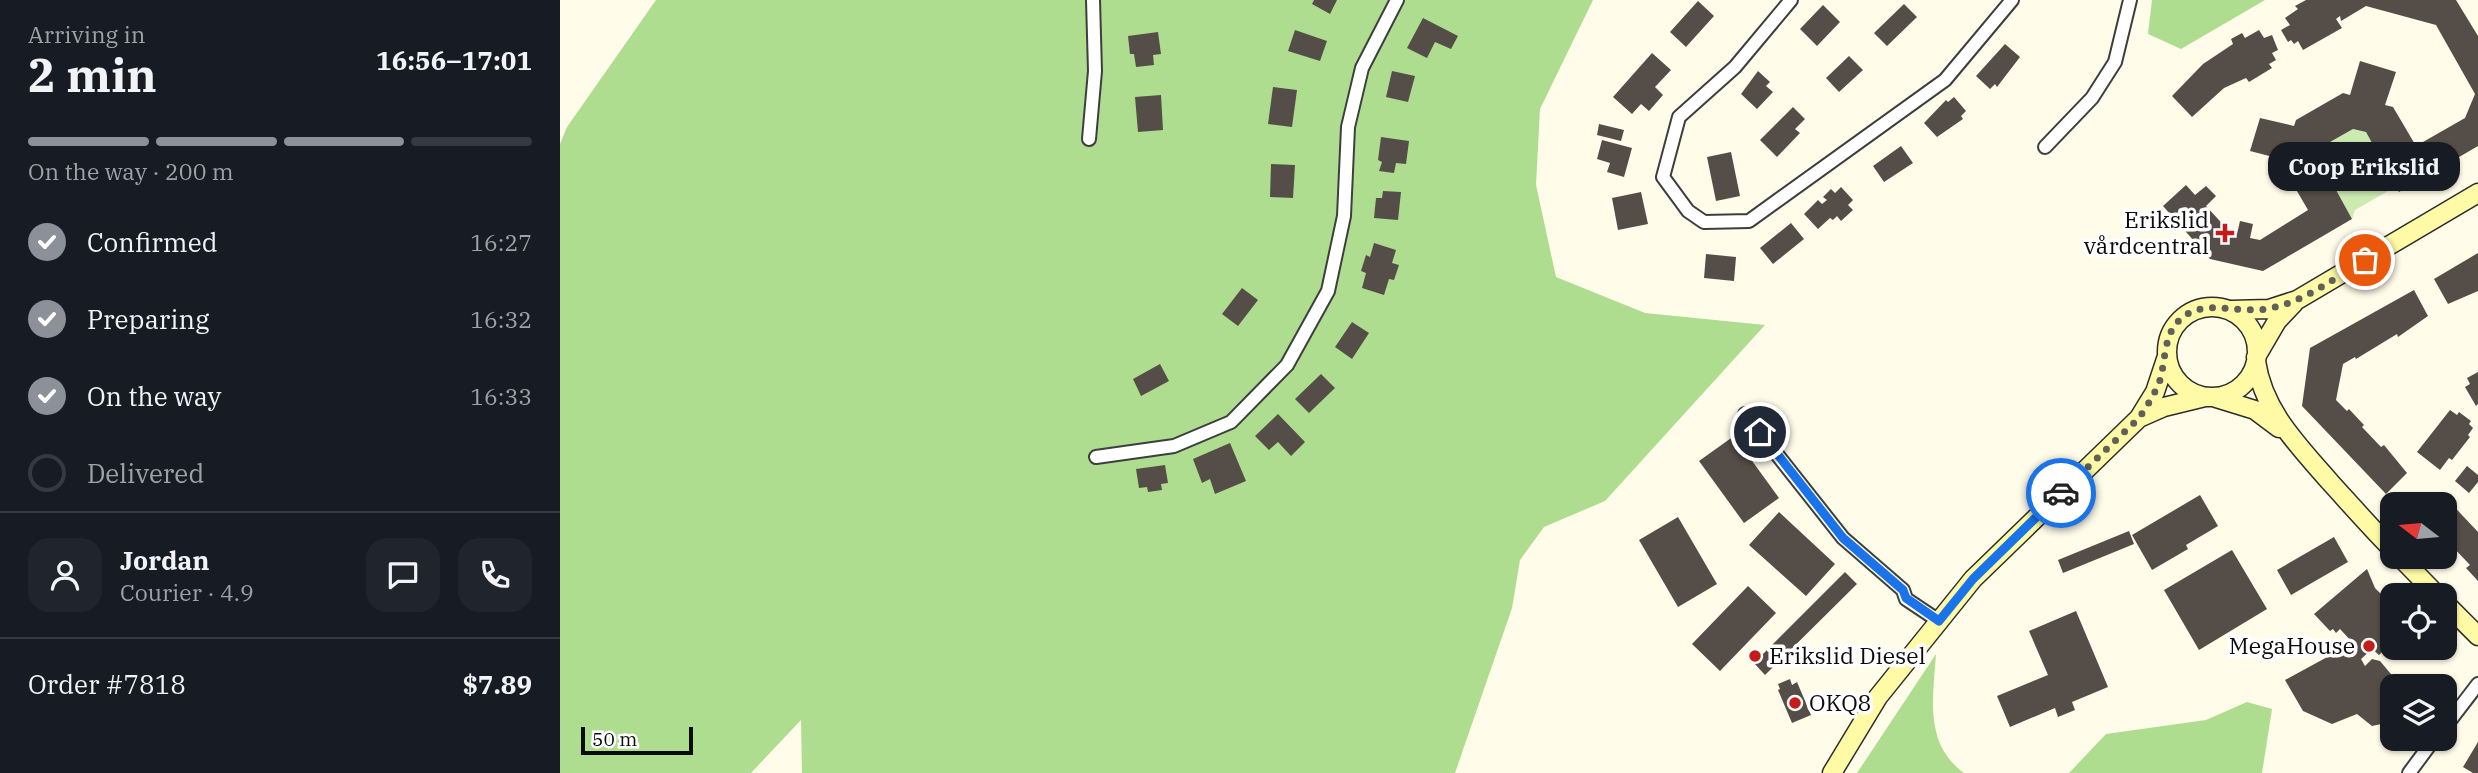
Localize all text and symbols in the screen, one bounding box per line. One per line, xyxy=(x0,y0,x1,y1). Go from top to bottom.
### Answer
text: Arriving in xyxy=(28,19,145,49)
text: 16:56–17:01 xyxy=(376,43,532,77)
text: 2 min xyxy=(28,45,157,105)
callout: Coop Erikslid xyxy=(2269,141,2461,190)
text: Coop Erikslid xyxy=(2288,151,2440,181)
text: On the way · 200 m xyxy=(28,156,234,186)
place label: Erikslid vårdcentral xyxy=(2084,204,2209,260)
icon: check xyxy=(28,223,66,261)
marker: Erikslid vårdcentral xyxy=(2215,223,2235,243)
text: Confirmed xyxy=(87,225,218,259)
text: 16:27 xyxy=(470,227,532,257)
pin xyxy=(2335,230,2395,290)
icon: bag xyxy=(2346,241,2384,279)
icon: check xyxy=(28,300,66,338)
text: Preparing xyxy=(87,302,209,336)
text: 16:32 xyxy=(470,304,532,334)
icon: check xyxy=(28,377,66,415)
text: On the way xyxy=(87,379,221,413)
text: 16:33 xyxy=(470,381,532,411)
pin xyxy=(1730,402,1790,462)
icon: home xyxy=(1741,413,1779,451)
text: Delivered xyxy=(87,456,204,490)
courier xyxy=(2026,458,2096,528)
icon: car xyxy=(2042,474,2080,512)
north arrow xyxy=(2380,492,2457,569)
map controls xyxy=(2380,492,2457,751)
button: person xyxy=(28,538,102,612)
button: chat xyxy=(366,538,440,612)
button: phone xyxy=(458,538,532,612)
text: Jordan xyxy=(120,543,210,577)
text: Courier · 4.9 xyxy=(120,577,254,607)
button: locate xyxy=(2380,583,2457,660)
place label: MegaHouse xyxy=(2229,630,2355,660)
marker: MegaHouse xyxy=(2361,638,2377,654)
place label: Erikslid Diesel xyxy=(1769,640,1926,670)
marker: Erikslid Diesel xyxy=(1747,648,1763,664)
text: Order #7818 xyxy=(28,667,186,701)
text: $7.89 xyxy=(462,667,532,701)
button: layers xyxy=(2380,674,2457,751)
place label: OKQ8 xyxy=(1809,687,1871,717)
marker: OKQ8 xyxy=(1787,695,1803,711)
scale bar xyxy=(581,724,693,756)
text: 50 m xyxy=(592,727,637,751)

